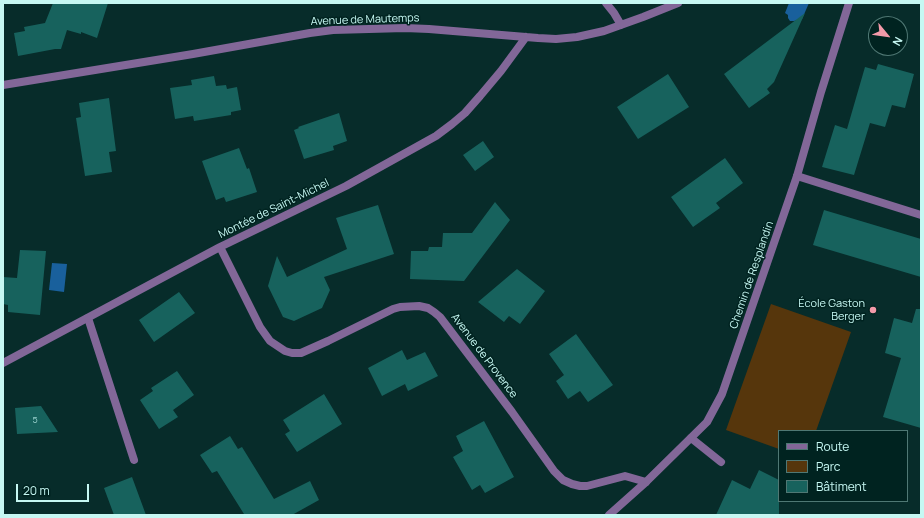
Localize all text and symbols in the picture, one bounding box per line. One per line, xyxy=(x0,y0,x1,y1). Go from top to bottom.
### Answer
street label: Avenue de Mautemps xyxy=(310,12,420,28)
north arrow xyxy=(868,16,908,56)
text: N xyxy=(890,34,907,49)
street label: Montée de Saint-Michel xyxy=(217,176,331,242)
street label: Chemin de Resplandin xyxy=(727,219,777,331)
place label: École Gaston Berger xyxy=(798,297,865,323)
marker: École Gaston Berger xyxy=(868,305,878,315)
street label: Avenue de Provence xyxy=(448,311,520,401)
house number: 5 xyxy=(32,415,38,425)
legend xyxy=(778,430,908,502)
text: Route xyxy=(816,438,849,455)
text: Parc xyxy=(816,458,840,475)
scale bar xyxy=(18,476,91,502)
text: Bâtiment xyxy=(816,478,867,495)
text: 20 m xyxy=(23,482,50,499)

